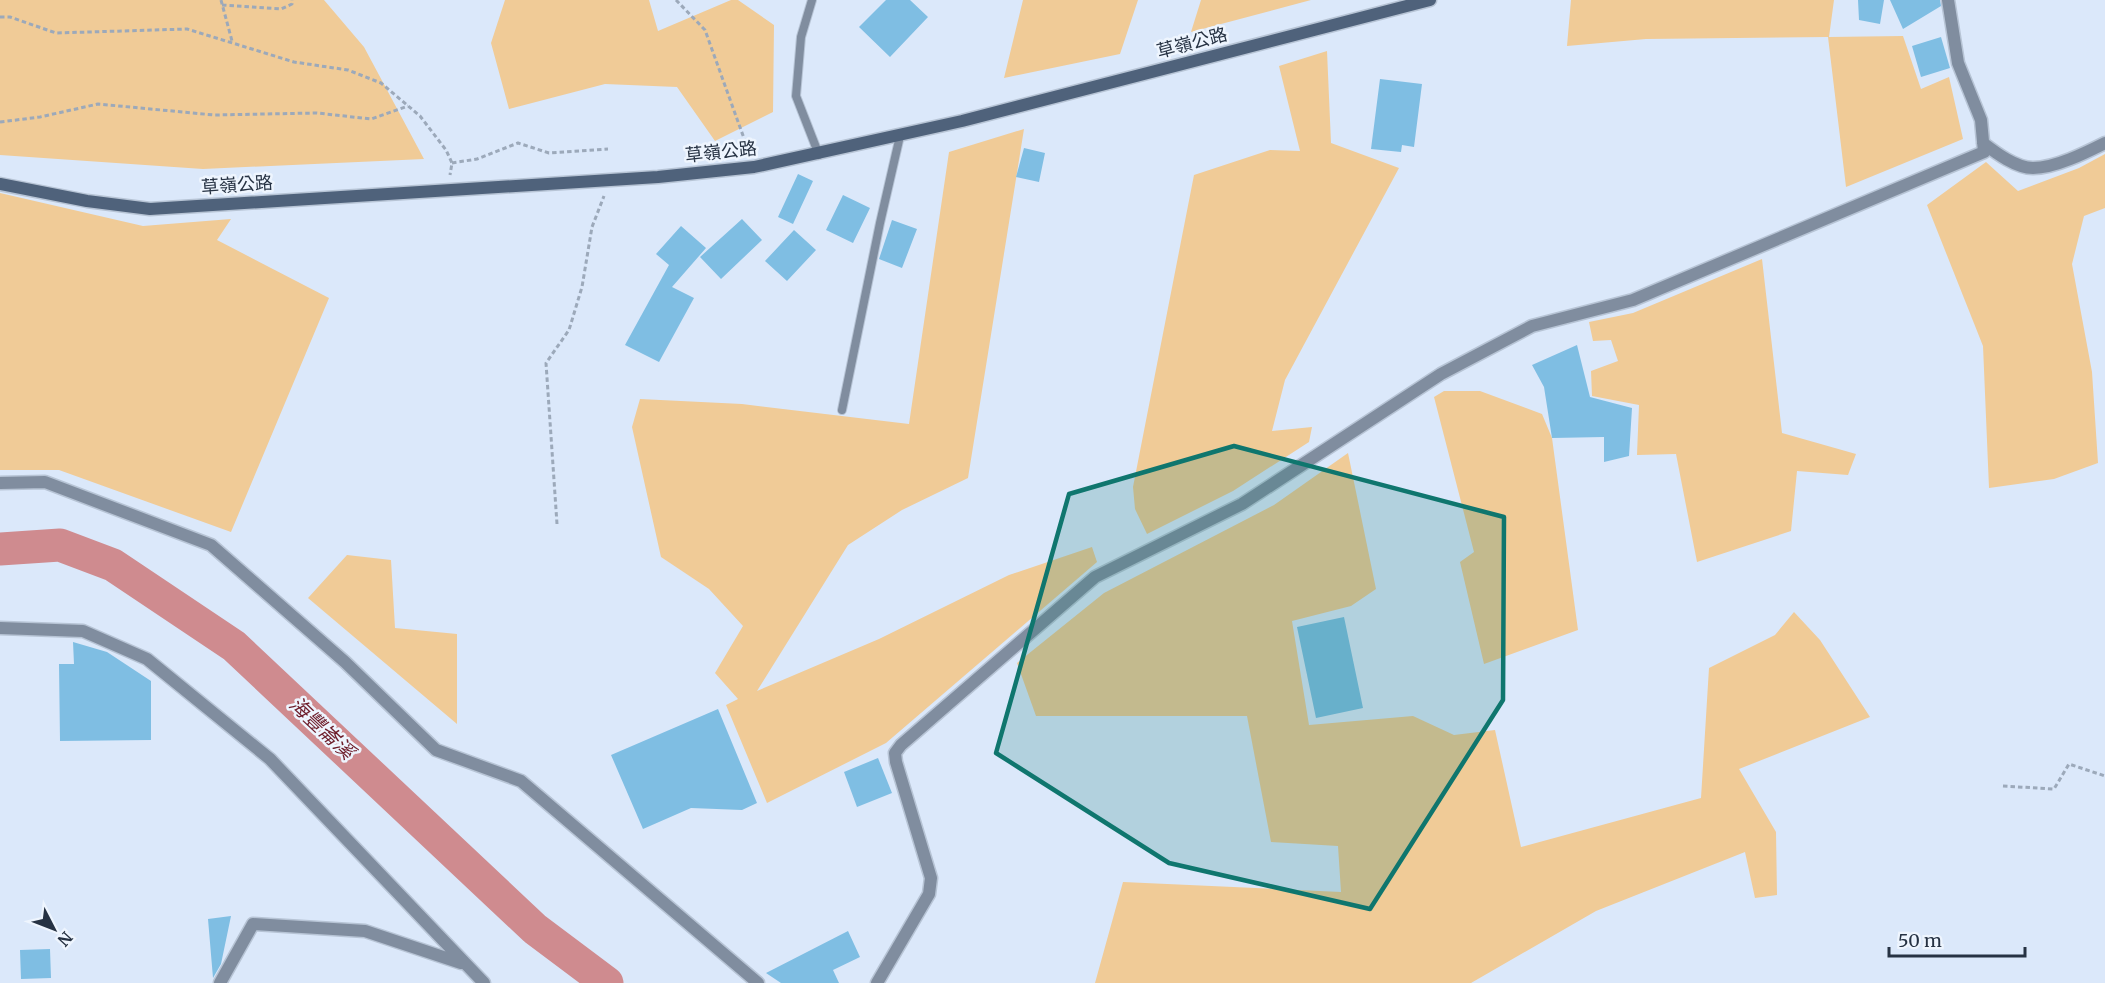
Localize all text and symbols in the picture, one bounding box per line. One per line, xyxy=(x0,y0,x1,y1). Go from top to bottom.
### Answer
street label: 草嶺公路 xyxy=(1154,22,1230,63)
street label: 草嶺公路 xyxy=(684,136,758,167)
street label: 草嶺公路 xyxy=(200,171,274,198)
water label: 海豐崙溪 xyxy=(285,691,362,766)
north arrow xyxy=(24,899,84,959)
scale bar xyxy=(1889,920,2026,958)
text: N xyxy=(53,928,77,951)
text: 50 m xyxy=(1898,929,1942,952)

